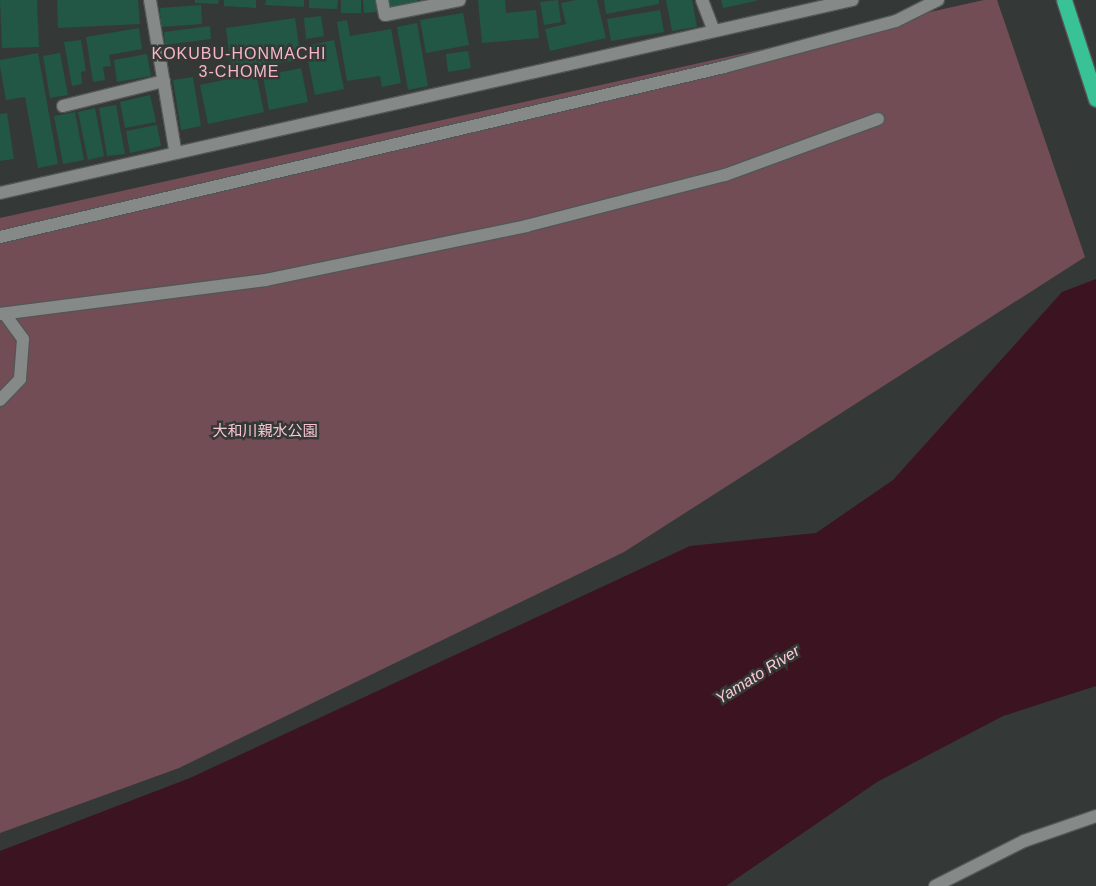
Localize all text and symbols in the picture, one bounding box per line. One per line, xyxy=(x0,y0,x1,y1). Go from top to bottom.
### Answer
district label: KOKUBU-HONMACHI 3-CHOME xyxy=(150,44,328,82)
park label: 大和川親水公園 xyxy=(213,422,317,440)
water label: Yamato River xyxy=(712,641,804,709)

